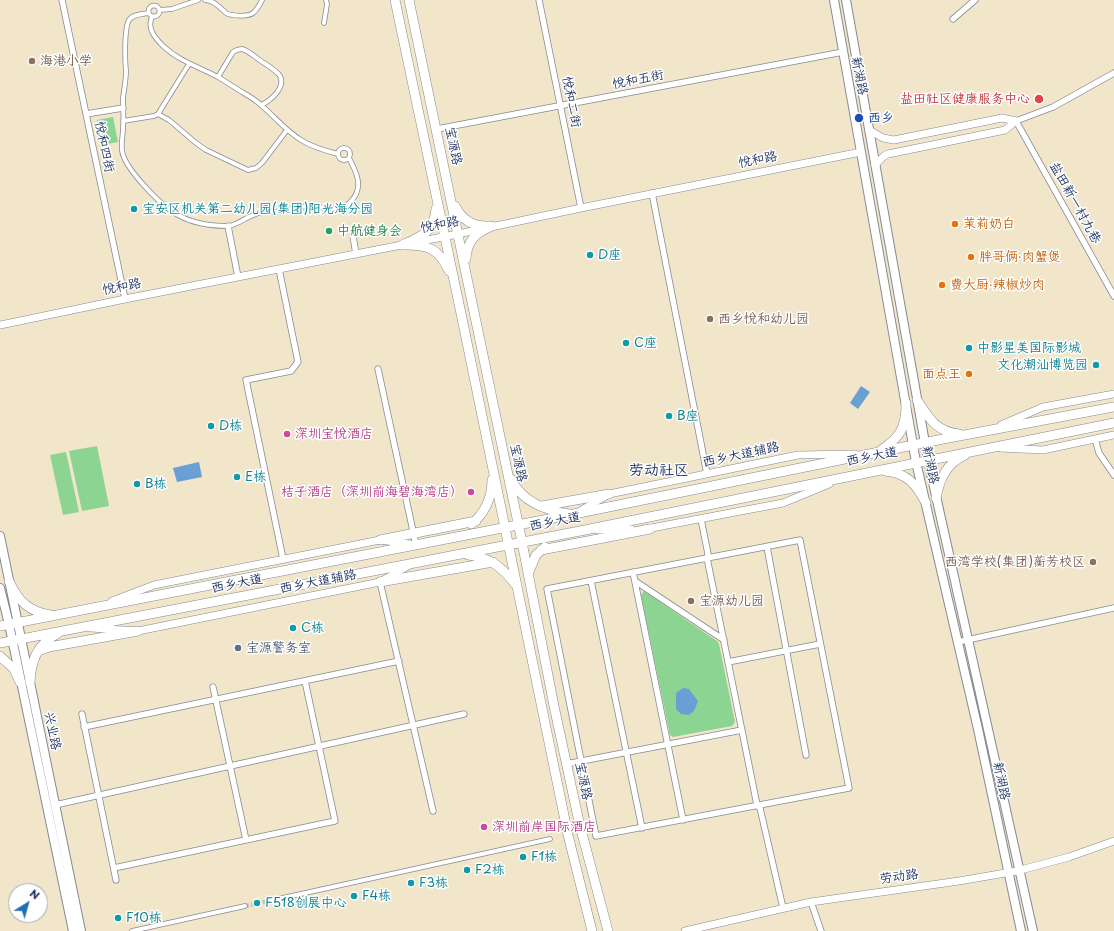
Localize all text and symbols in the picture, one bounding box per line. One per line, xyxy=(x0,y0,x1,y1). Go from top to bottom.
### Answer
place label: 海港小学 xyxy=(40,53,92,69)
street label: 新湖路 xyxy=(848,55,870,97)
marker: 海港小学 xyxy=(27,56,37,66)
street label: 悦和五街 xyxy=(611,67,665,93)
street label: 悦和二街 xyxy=(558,75,584,129)
place label: 盐田社区健康服务中心 xyxy=(900,91,1030,107)
marker: 盐田社区健康服务中心 xyxy=(1033,93,1045,105)
place label: 西乡 xyxy=(868,110,894,126)
marker: 西乡 xyxy=(853,112,865,124)
street label: 悦和四街 xyxy=(91,120,117,174)
street label: 宝源路 xyxy=(441,125,465,167)
street label: 悦和路 xyxy=(737,149,779,171)
street label: 盐田新一村九巷 xyxy=(1046,159,1104,247)
place label: 宝安区机关第二幼儿园(集团)阳光海分园 xyxy=(142,201,373,217)
marker: 宝安区机关第二幼儿园(集团)阳光海分园 xyxy=(129,204,139,214)
street label: 悦和路 xyxy=(419,214,461,236)
place label: 茉莉奶白 xyxy=(963,216,1015,232)
marker: 茉莉奶白 xyxy=(950,219,960,229)
place label: 中航健身会 xyxy=(337,223,402,239)
marker: 中航健身会 xyxy=(324,226,334,236)
place label: D座 xyxy=(598,247,621,263)
place label: 胖哥俩·肉蟹煲 xyxy=(979,249,1061,265)
marker: D座 xyxy=(585,250,595,260)
marker: 胖哥俩·肉蟹煲 xyxy=(966,252,976,262)
street label: 悦和路 xyxy=(101,276,143,298)
place label: 费大厨·辣椒炒肉 xyxy=(950,277,1045,293)
marker: 费大厨·辣椒炒肉 xyxy=(937,280,947,290)
place label: 西乡悦和幼儿园 xyxy=(718,311,809,327)
marker: 西乡悦和幼儿园 xyxy=(705,314,715,324)
place label: C座 xyxy=(634,335,657,351)
marker: C座 xyxy=(621,338,631,348)
place label: 中影星美国际影城 xyxy=(977,340,1081,356)
marker: 中影星美国际影城 xyxy=(964,343,974,353)
place label: 文化潮汕博览园 xyxy=(997,357,1088,373)
marker: 文化潮汕博览园 xyxy=(1091,360,1101,370)
place label: 面点王 xyxy=(922,366,961,382)
marker: 面点王 xyxy=(964,369,974,379)
place label: B座 xyxy=(677,408,699,424)
marker: B座 xyxy=(664,411,674,421)
place label: D栋 xyxy=(219,418,242,434)
marker: D栋 xyxy=(206,421,216,431)
place label: 深圳宝悦酒店 xyxy=(295,426,373,442)
marker: 深圳宝悦酒店 xyxy=(282,429,292,439)
street label: 西乡大道辅路 xyxy=(701,439,781,471)
street label: 宝源路 xyxy=(506,442,530,484)
street label: 西乡大道 xyxy=(845,444,899,470)
street label: 新湖路 xyxy=(918,444,942,486)
district label: 劳动社区 xyxy=(629,462,689,480)
place label: E栋 xyxy=(245,469,266,485)
marker: E栋 xyxy=(232,472,242,482)
place label: B栋 xyxy=(145,476,167,492)
marker: B栋 xyxy=(132,479,142,489)
place label: 桔子酒店（深圳前海碧海湾店） xyxy=(281,484,463,500)
marker: 桔子酒店（深圳前海碧海湾店） xyxy=(466,487,476,497)
street label: 西乡大道 xyxy=(528,509,582,535)
place label: 西湾学校(集团)蘅芳校区 xyxy=(945,554,1085,570)
marker: 西湾学校(集团)蘅芳校区 xyxy=(1088,557,1098,567)
street label: 西乡大道辅路 xyxy=(278,567,358,597)
street label: 西乡大道 xyxy=(210,571,264,597)
place label: 宝源幼儿园 xyxy=(699,593,764,609)
marker: 宝源幼儿园 xyxy=(686,596,696,606)
place label: C栋 xyxy=(301,620,324,636)
marker: C栋 xyxy=(288,623,298,633)
place label: 宝源警务室 xyxy=(246,640,311,656)
marker: 宝源警务室 xyxy=(233,643,243,653)
street label: 兴业路 xyxy=(40,710,64,752)
street label: 宝源路 xyxy=(571,760,595,802)
street label: 新湖路 xyxy=(989,760,1013,802)
place label: 深圳前岸国际酒店 xyxy=(492,819,596,835)
marker: 深圳前岸国际酒店 xyxy=(479,822,489,832)
place label: F1栋 xyxy=(531,849,557,865)
marker: F1栋 xyxy=(518,852,528,862)
place label: F2栋 xyxy=(475,862,505,878)
marker: F2栋 xyxy=(462,865,472,875)
street label: 劳动路 xyxy=(879,867,919,887)
place label: F3栋 xyxy=(419,875,448,891)
marker: F3栋 xyxy=(406,878,416,888)
north arrow xyxy=(8,883,48,923)
text: N xyxy=(26,884,44,903)
place label: F4栋 xyxy=(362,888,391,904)
marker: F4栋 xyxy=(349,891,359,901)
place label: F518创展中心 xyxy=(265,895,347,911)
marker: F518创展中心 xyxy=(252,898,262,908)
place label: F10栋 xyxy=(126,910,162,926)
marker: F10栋 xyxy=(113,913,123,923)

